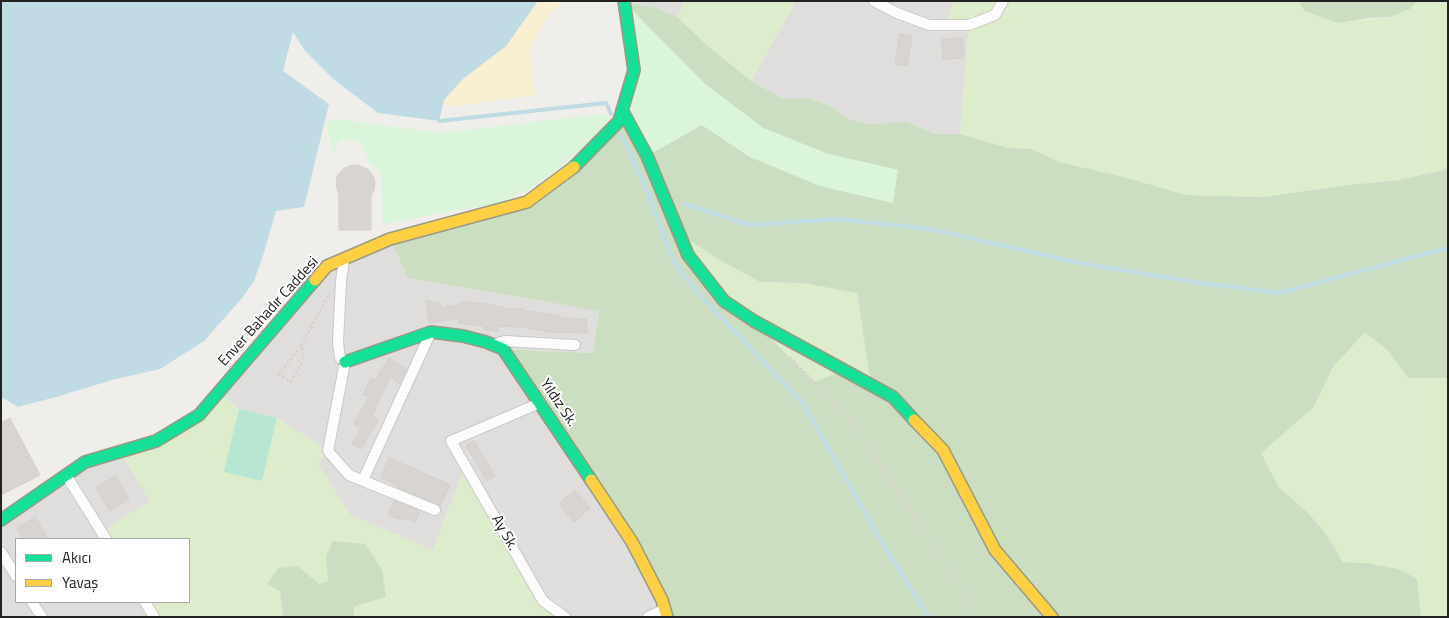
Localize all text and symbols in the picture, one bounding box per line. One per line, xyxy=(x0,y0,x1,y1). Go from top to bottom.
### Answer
street label: Enver Bahadır Caddesi xyxy=(215,254,323,370)
street label: Yıldız Sk. xyxy=(535,376,581,430)
street label: Ay Sk. xyxy=(487,512,521,554)
legend xyxy=(15,538,190,603)
text: Akıcı xyxy=(62,546,91,569)
text: Yavaş xyxy=(62,571,98,594)

